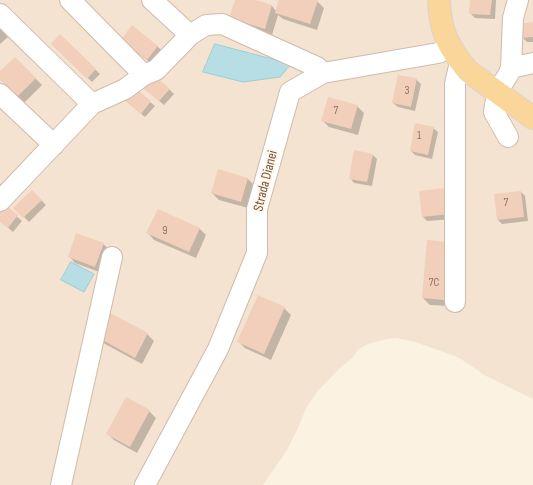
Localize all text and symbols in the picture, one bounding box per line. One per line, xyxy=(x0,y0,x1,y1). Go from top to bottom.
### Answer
house number: 3 xyxy=(404,84,410,98)
house number: 7 xyxy=(334,104,338,118)
house number: 1 xyxy=(417,129,421,143)
street label: Strada Dianei xyxy=(250,149,282,213)
house number: 7 xyxy=(504,196,508,210)
house number: 9 xyxy=(162,224,168,238)
house number: 7C xyxy=(429,276,439,290)

